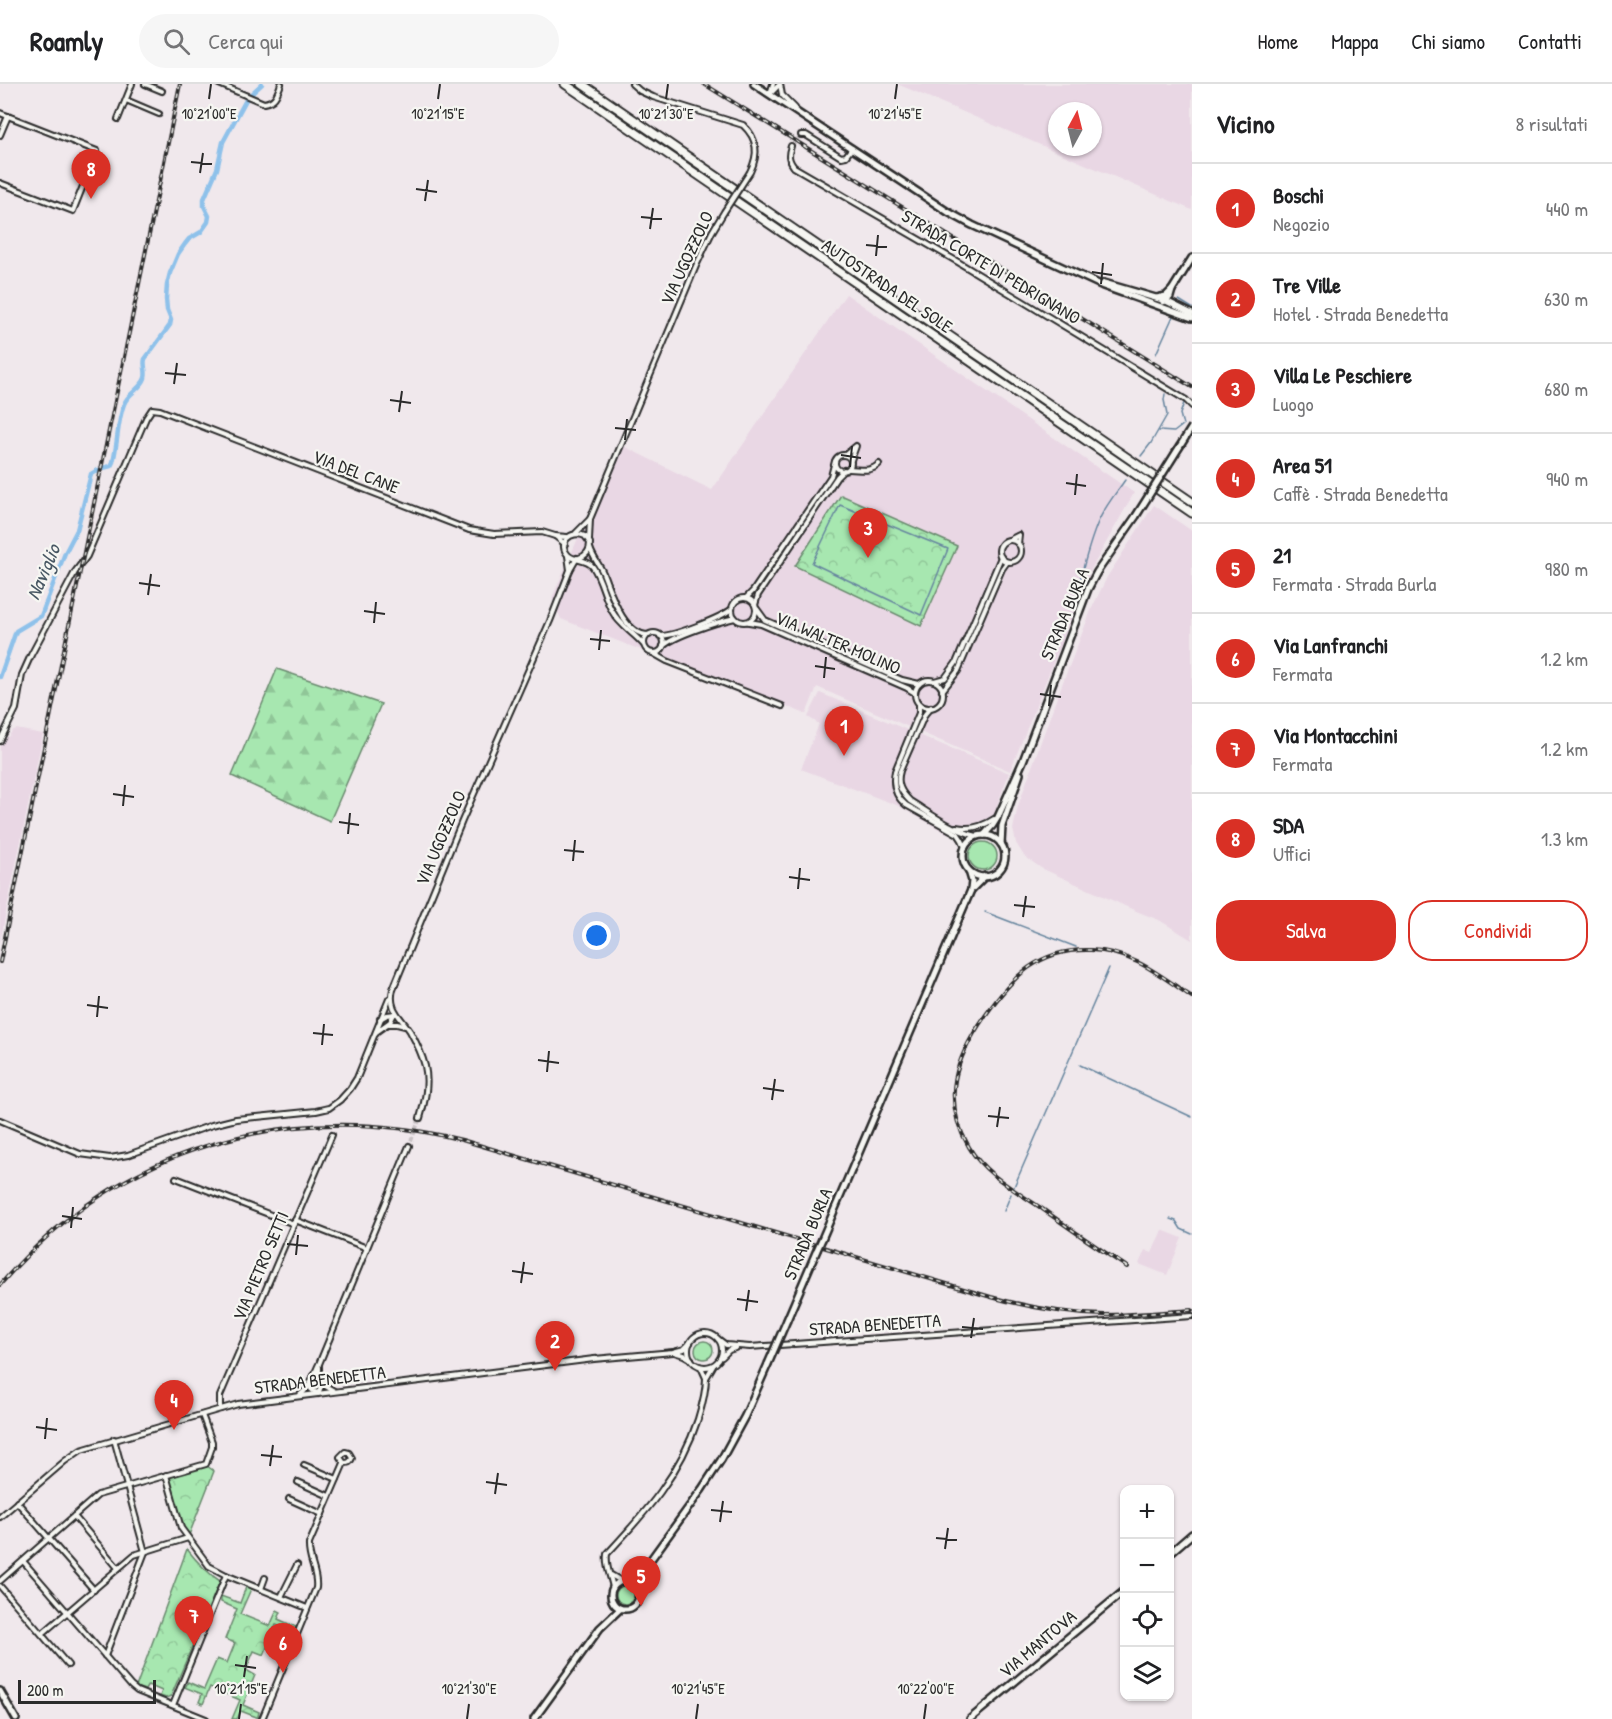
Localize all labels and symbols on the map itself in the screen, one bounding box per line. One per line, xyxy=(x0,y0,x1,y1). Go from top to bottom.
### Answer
north arrow xyxy=(1048,102,1102,156)
text: 10°21'00"E xyxy=(181,103,237,124)
text: 10°21'15"E xyxy=(411,103,465,124)
text: 10°21'30"E xyxy=(638,103,694,124)
text: 10°21'45"E xyxy=(868,103,922,124)
pin: 8 xyxy=(72,150,110,199)
street label: STRADA CORTE DI PEDRIGNANO xyxy=(897,203,1085,330)
street label: VIA UGOZZOLO xyxy=(654,207,719,309)
street label: AUTOSTRADA DEL SOLE xyxy=(817,233,958,339)
street label: VIA DEL CANE xyxy=(309,444,403,499)
pin: 3 xyxy=(848,508,888,558)
water label: Naviglio xyxy=(19,538,68,604)
street label: STRADA BURLA xyxy=(1034,564,1095,664)
street label: VIA WALTER MOLINO xyxy=(772,605,905,680)
pin: 1 xyxy=(824,706,864,756)
street label: VIA UGOZZOLO xyxy=(409,787,472,889)
your location xyxy=(582,921,611,950)
street label: STRADA BURLA xyxy=(777,1184,838,1284)
street label: VIA PIETRO SETTI xyxy=(226,1207,295,1324)
street label: STRADA BENEDETTA xyxy=(808,1307,942,1342)
pin: 2 xyxy=(536,1322,574,1371)
street label: STRADA BENEDETTA xyxy=(253,1359,387,1400)
pin: 4 xyxy=(154,1380,194,1430)
pin: 5 xyxy=(622,1556,660,1606)
pin: 7 xyxy=(174,1596,214,1646)
street label: VIA MANTOVA xyxy=(994,1604,1082,1683)
pin: 6 xyxy=(264,1624,302,1673)
scale bar xyxy=(18,1677,156,1704)
text: 10°21'15"E xyxy=(214,1678,268,1699)
text: 10°21'30"E xyxy=(441,1678,497,1699)
text: 10°21'45"E xyxy=(671,1678,725,1699)
text: 10°22'00"E xyxy=(898,1678,955,1699)

